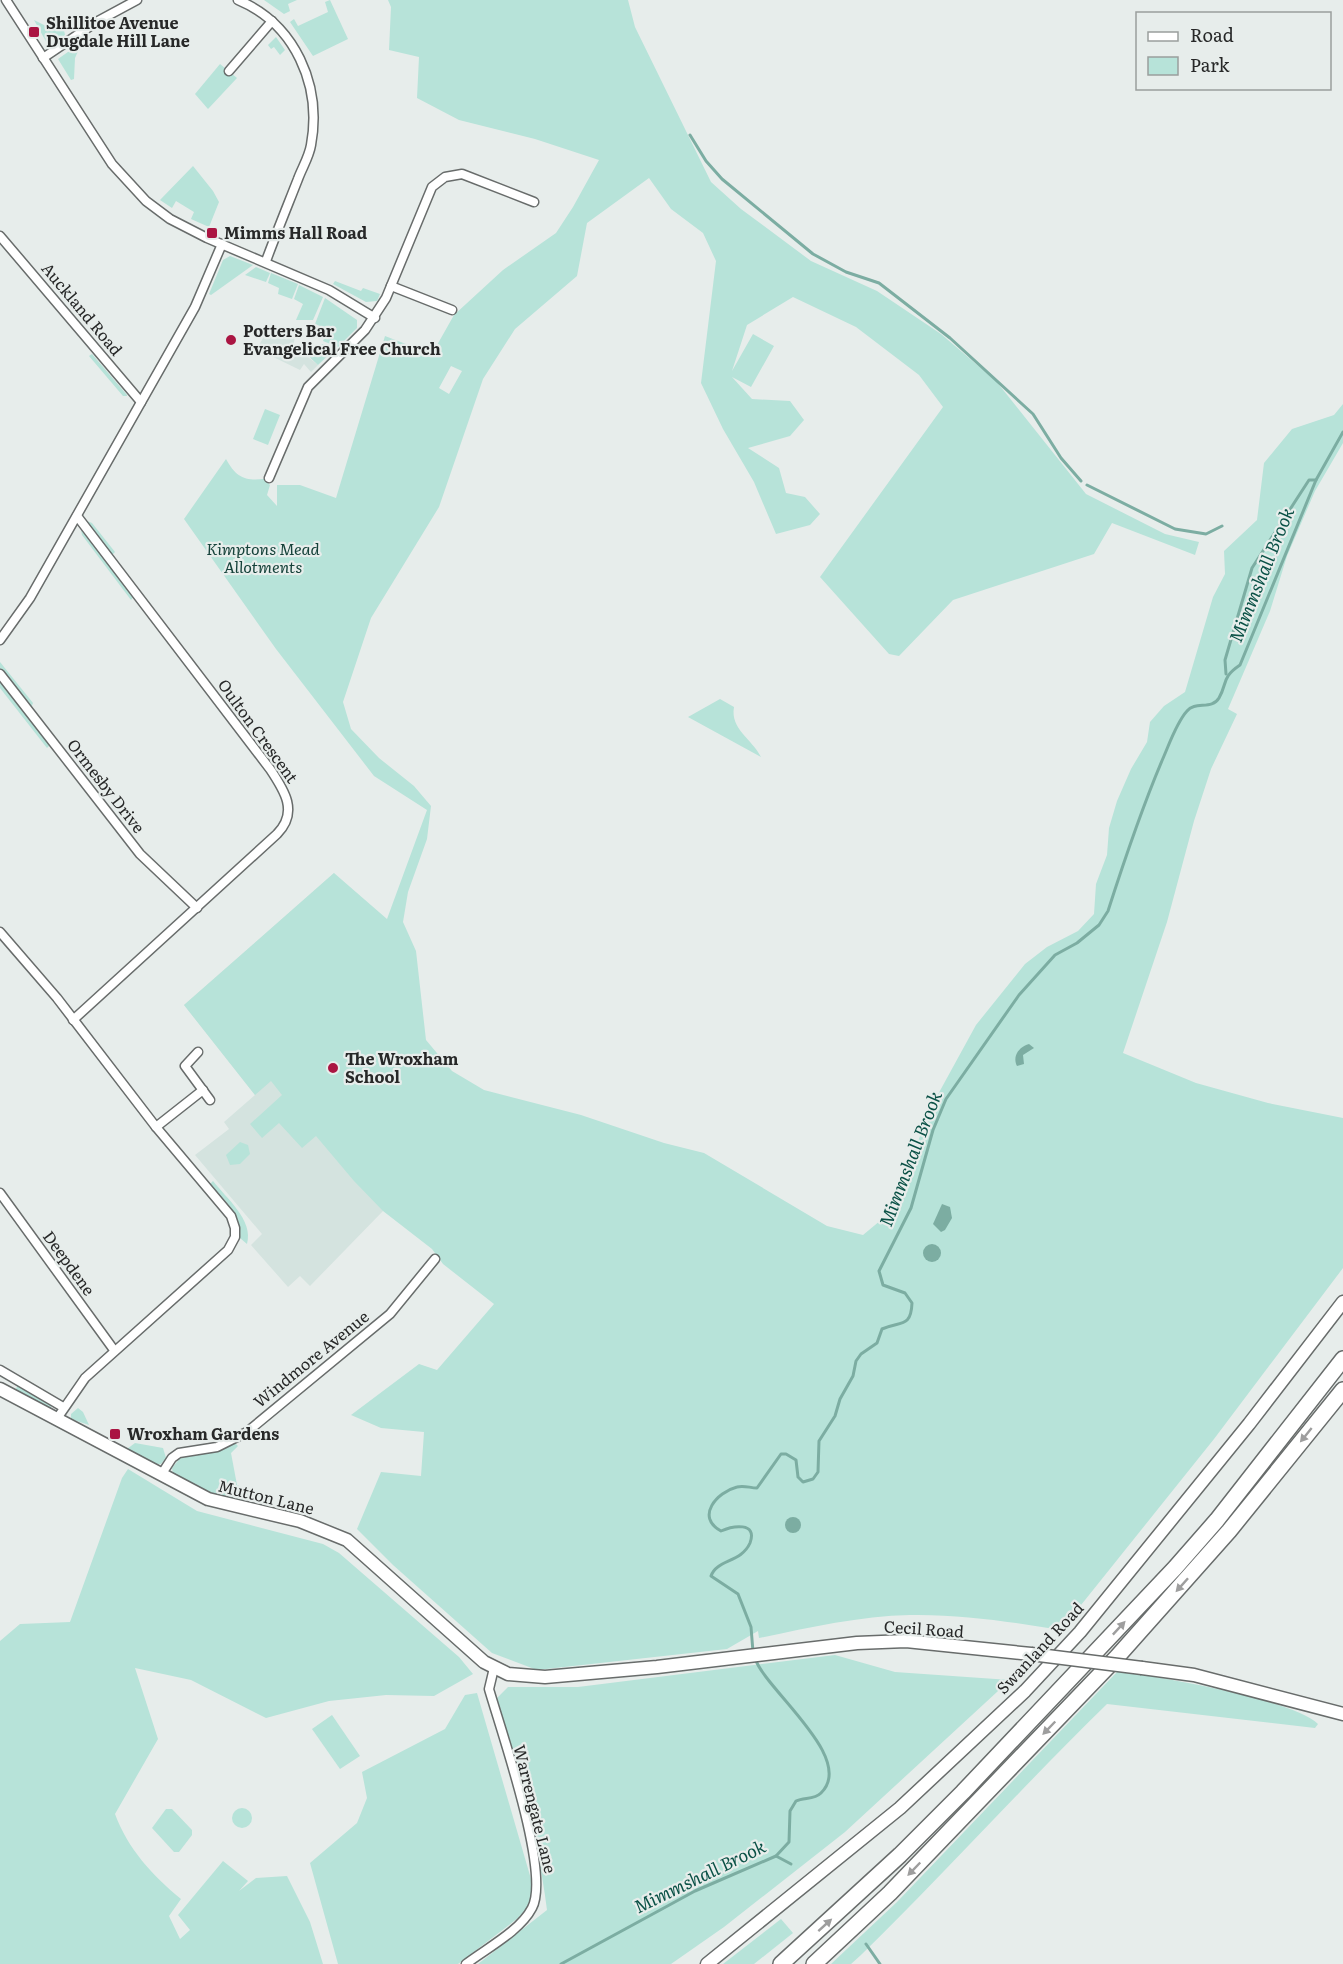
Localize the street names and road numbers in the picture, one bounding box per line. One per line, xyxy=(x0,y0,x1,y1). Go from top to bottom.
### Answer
street label: Auckland Road xyxy=(37,257,129,360)
street label: Oulton Crescent xyxy=(213,673,305,788)
street label: Ormesby Drive xyxy=(62,733,151,838)
street label: Deepdene xyxy=(38,1225,102,1300)
street label: Windmore Avenue xyxy=(247,1304,373,1412)
street label: Mutton Lane xyxy=(216,1473,317,1520)
street label: Swanland Road xyxy=(990,1596,1088,1699)
street label: Cecil Road xyxy=(883,1613,965,1643)
street label: Warrengate Lane xyxy=(508,1742,564,1876)

